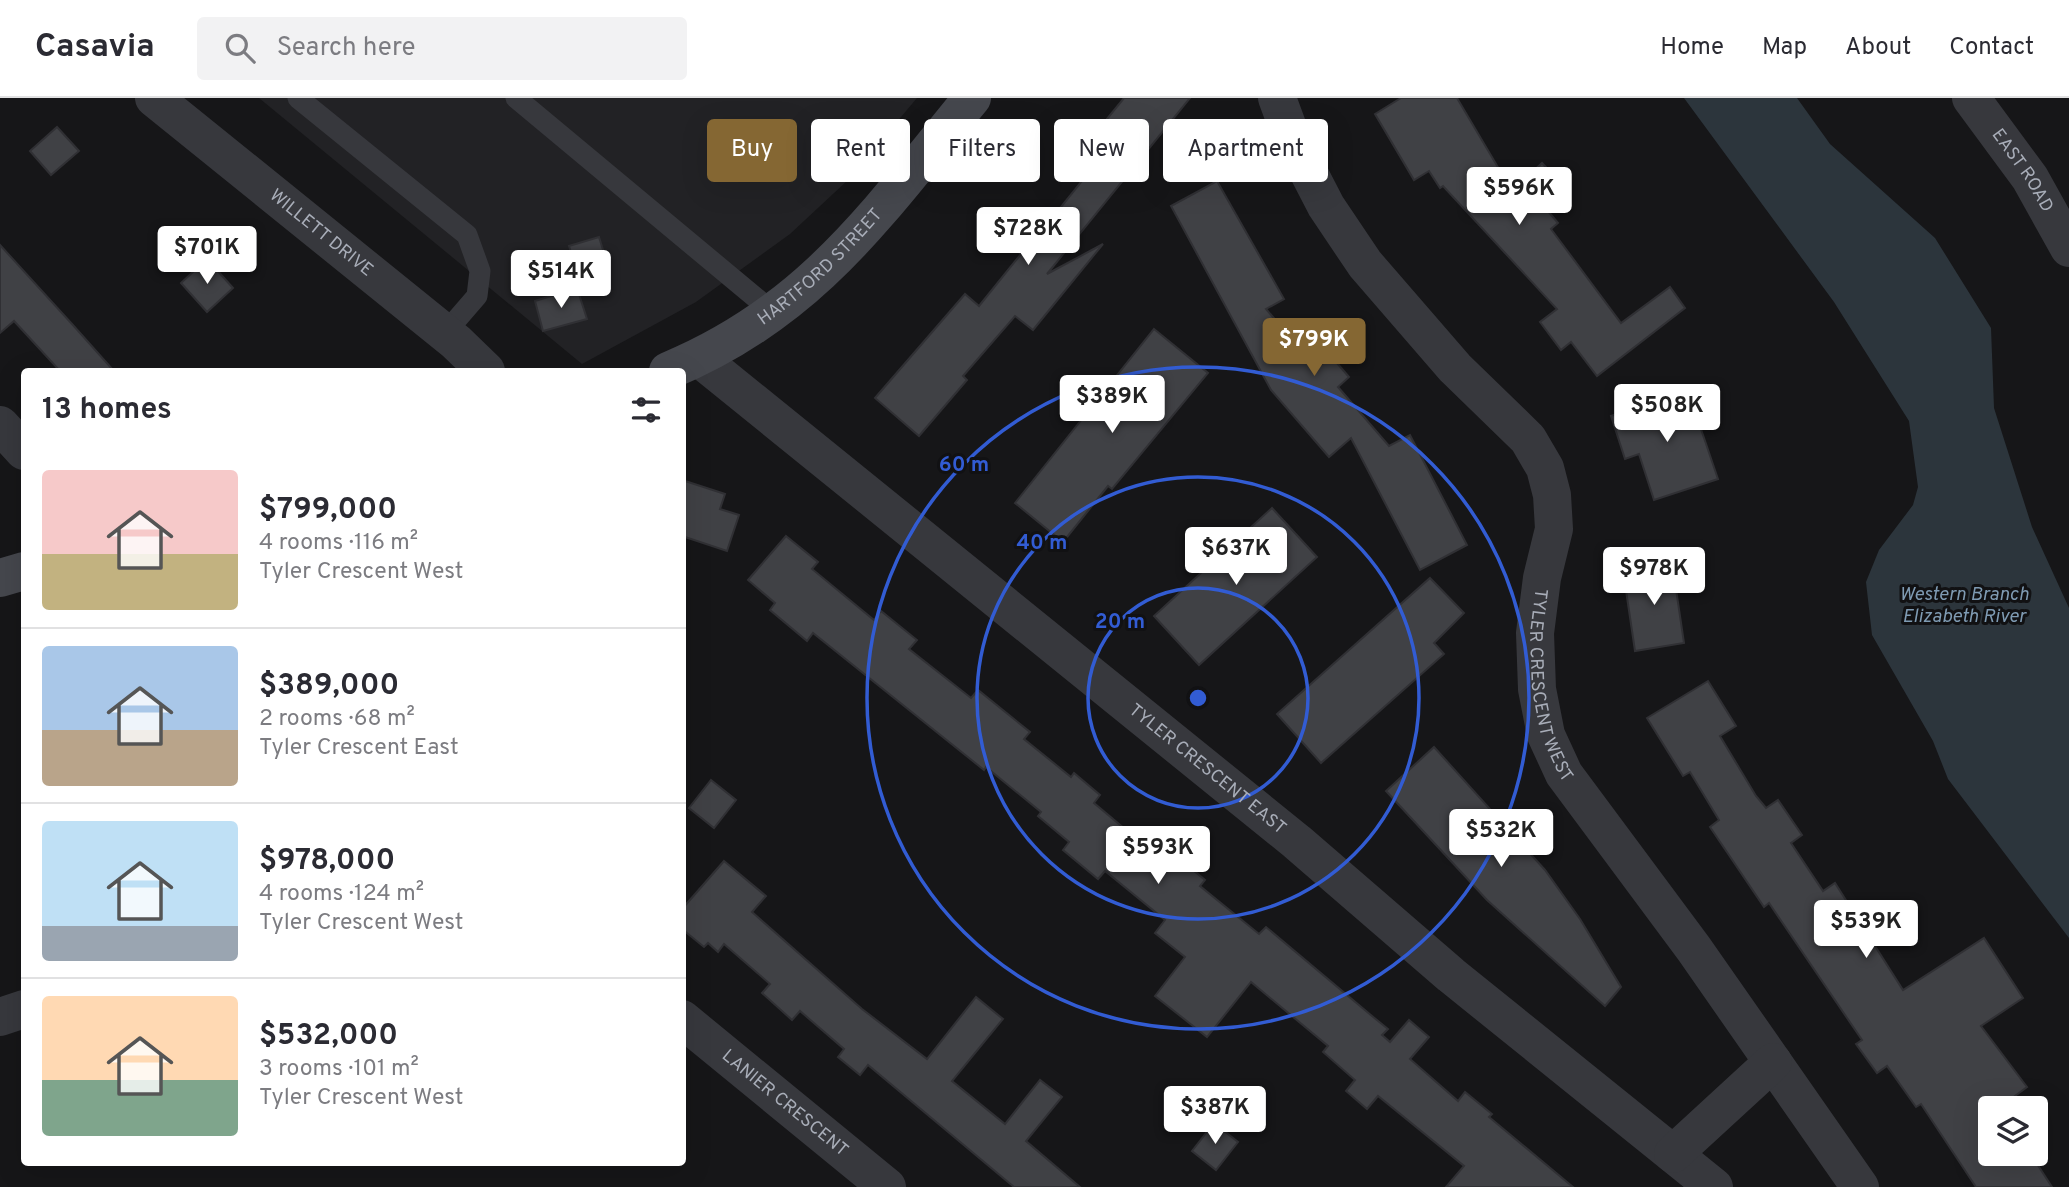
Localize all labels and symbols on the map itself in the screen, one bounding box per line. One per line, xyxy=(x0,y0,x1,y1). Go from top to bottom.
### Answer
street label: EAST ROAD xyxy=(1986,124,2058,216)
pin: $596K xyxy=(1470,167,1568,227)
street label: WILLETT DRIVE xyxy=(265,184,378,282)
street label: HARTFORD STREET xyxy=(753,204,888,331)
pin: $728K xyxy=(979,208,1077,267)
pin: $701K xyxy=(158,226,256,286)
pin: $514K xyxy=(512,250,610,310)
pin: $799K xyxy=(1265,318,1363,378)
pin: $389K xyxy=(1063,376,1161,435)
pin: $508K xyxy=(1618,384,1716,444)
text: 60 m xyxy=(939,452,989,479)
pin: $637K xyxy=(1187,528,1285,587)
text: 40 m xyxy=(1017,530,1067,557)
pin: $978K xyxy=(1605,547,1703,607)
water label: Western Branch Elizabeth River xyxy=(1899,583,2029,629)
street label: TYLER CRESCENT WEST xyxy=(1523,587,1578,787)
text: 20 m xyxy=(1095,609,1145,636)
centre of rings xyxy=(1186,686,1210,710)
street label: TYLER CRESCENT EAST xyxy=(1124,699,1291,840)
pin: $532K xyxy=(1452,810,1550,869)
pin: $593K xyxy=(1109,826,1207,886)
pin: $539K xyxy=(1817,900,1915,960)
street label: LANIER CRESCENT xyxy=(717,1045,853,1162)
pin: $387K xyxy=(1166,1086,1264,1146)

